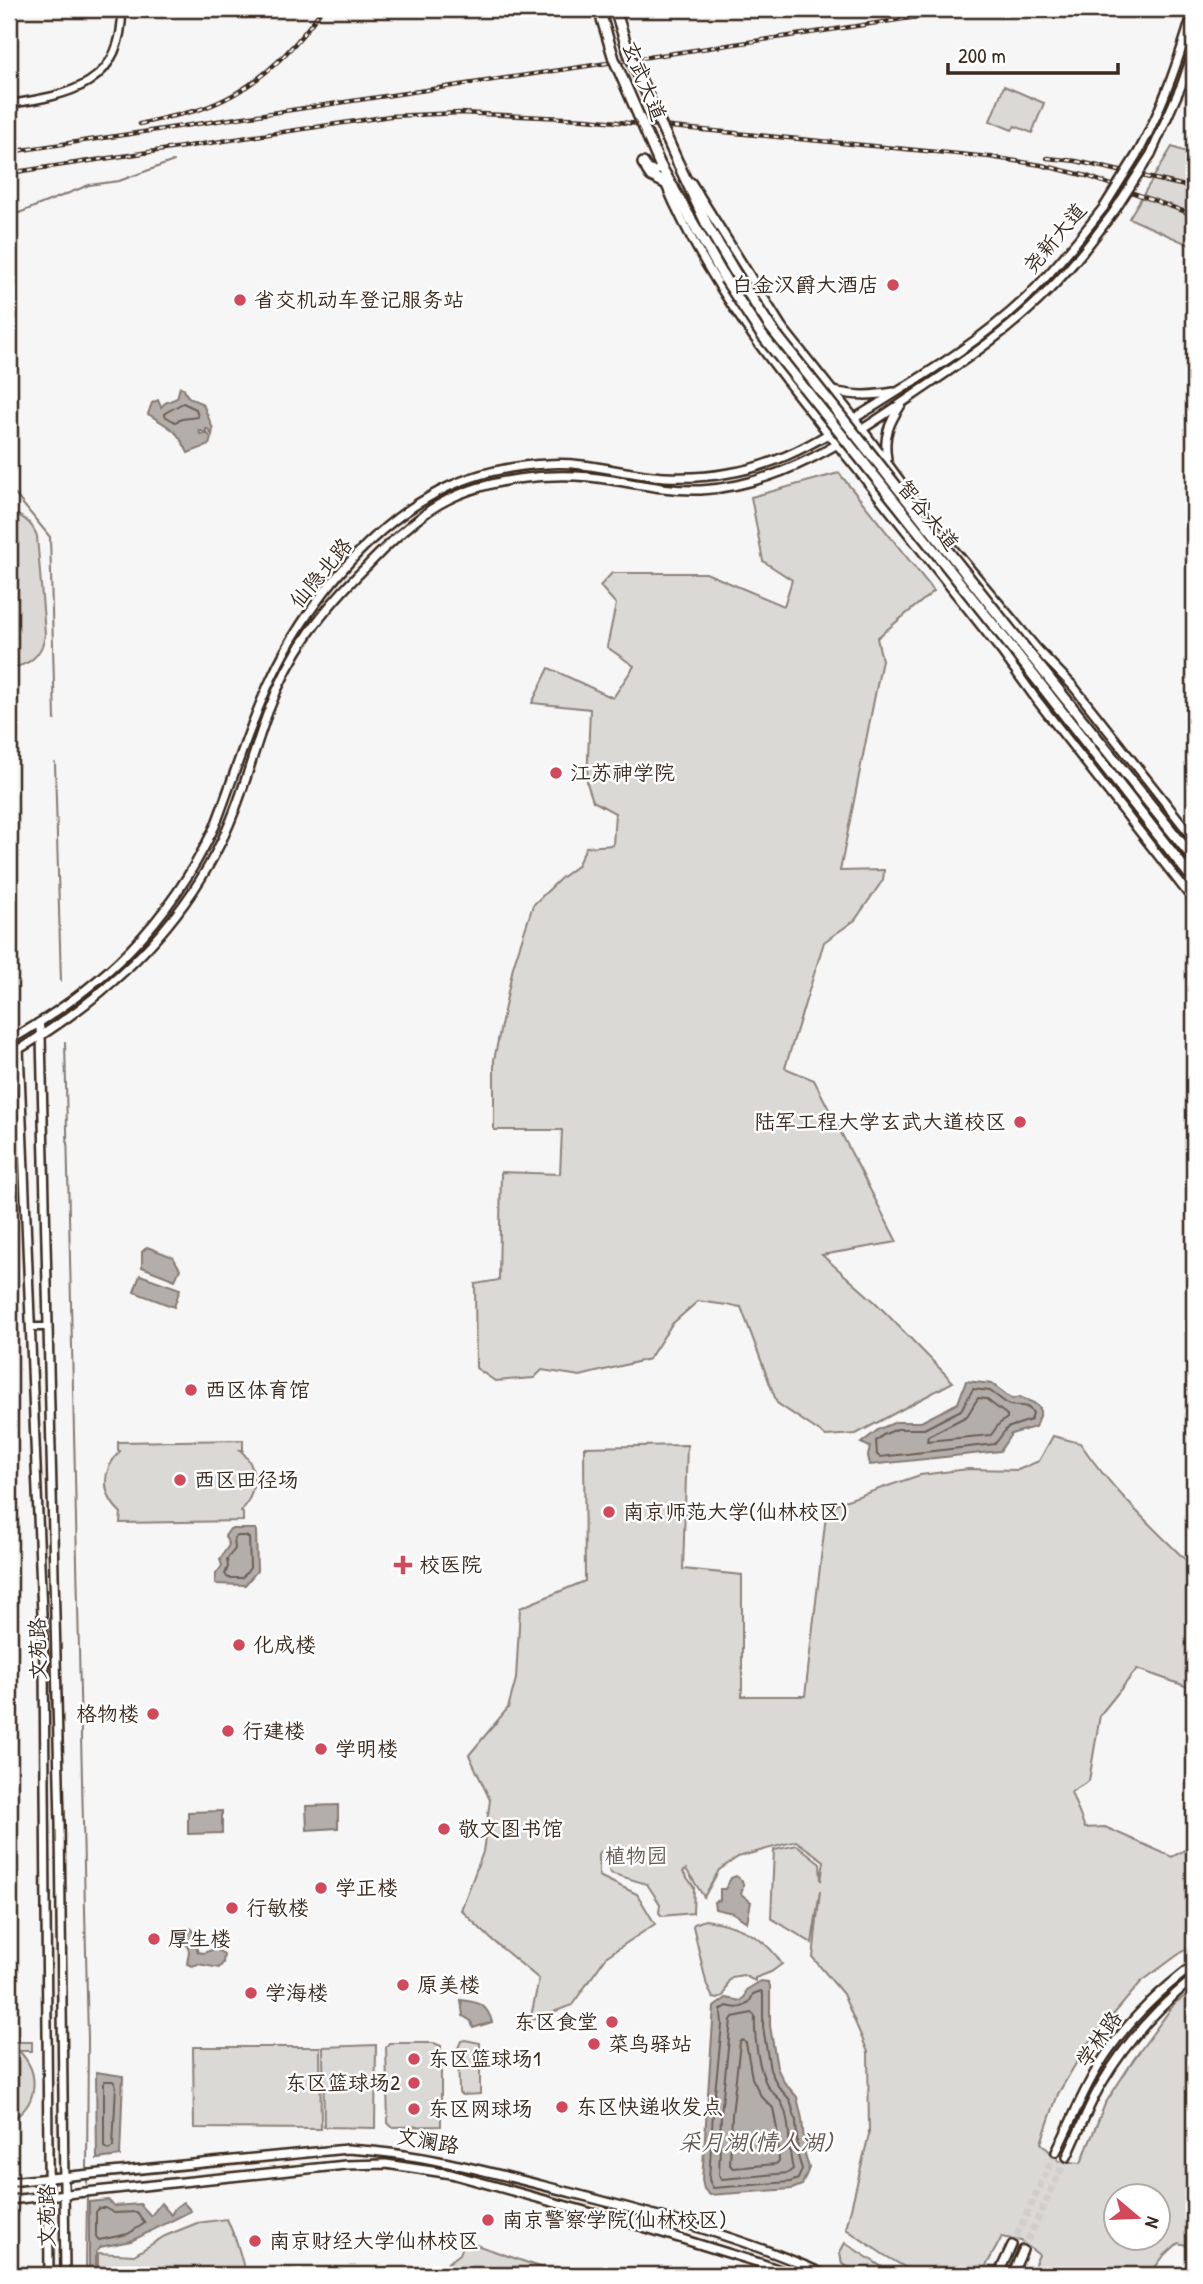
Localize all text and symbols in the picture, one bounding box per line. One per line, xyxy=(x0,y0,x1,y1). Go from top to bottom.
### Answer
scale bar xyxy=(948,32,1117,76)
street label: 玄武大道 xyxy=(615,36,674,125)
text: 200 m xyxy=(958,41,1006,70)
street label: 尧新大道 xyxy=(1017,196,1093,279)
place label: 白金汉爵大酒店 xyxy=(732,270,879,299)
marker: 白金汉爵大酒店 xyxy=(885,277,901,293)
place label: 省交机动车登记服务站 xyxy=(254,285,464,314)
marker: 省交机动车登记服务站 xyxy=(232,292,248,308)
street label: 智谷大道 xyxy=(891,473,966,556)
street label: 仙隐北路 xyxy=(283,531,359,614)
place label: 江苏神学院 xyxy=(570,758,675,787)
marker: 江苏神学院 xyxy=(548,765,564,781)
place label: 陆军工程大学玄武大道校区 xyxy=(754,1107,1006,1136)
marker: 陆军工程大学玄武大道校区 xyxy=(1012,1114,1028,1130)
place label: 西区体育馆 xyxy=(205,1375,310,1404)
marker: 西区体育馆 xyxy=(183,1382,199,1398)
place label: 西区田径场 xyxy=(194,1465,299,1494)
marker: 西区田径场 xyxy=(172,1472,188,1488)
place label: 南京师范大学(仙林校区) xyxy=(623,1497,848,1526)
marker: 南京师范大学(仙林校区) xyxy=(601,1504,617,1520)
place label: 校医院 xyxy=(419,1550,482,1579)
marker: 校医院 xyxy=(393,1555,413,1575)
street label: 文苑路 xyxy=(22,1617,53,1681)
place label: 化成楼 xyxy=(253,1630,316,1659)
marker: 化成楼 xyxy=(231,1637,247,1653)
place label: 格物楼 xyxy=(76,1699,139,1728)
marker: 格物楼 xyxy=(145,1706,161,1722)
place label: 行建楼 xyxy=(242,1716,305,1745)
marker: 行建楼 xyxy=(220,1723,236,1739)
place label: 学明楼 xyxy=(335,1734,398,1763)
marker: 学明楼 xyxy=(313,1741,329,1757)
place label: 敬文图书馆 xyxy=(458,1814,563,1843)
marker: 敬文图书馆 xyxy=(436,1821,452,1837)
park label: 植物园 xyxy=(605,1841,668,1870)
place label: 学正楼 xyxy=(335,1873,398,1902)
marker: 学正楼 xyxy=(313,1880,329,1896)
place label: 行敏楼 xyxy=(246,1893,309,1922)
marker: 行敏楼 xyxy=(224,1900,240,1916)
place label: 厚生楼 xyxy=(168,1924,231,1953)
marker: 厚生楼 xyxy=(146,1931,162,1947)
place label: 原美楼 xyxy=(417,1970,480,1999)
marker: 原美楼 xyxy=(395,1977,411,1993)
place label: 学海楼 xyxy=(265,1978,328,2007)
marker: 学海楼 xyxy=(243,1985,259,2001)
street label: 学林路 xyxy=(1069,2005,1129,2073)
place label: 东区食堂 xyxy=(514,2007,598,2036)
marker: 东区食堂 xyxy=(604,2014,620,2030)
place label: 菜鸟驿站 xyxy=(608,2029,692,2058)
marker: 菜鸟驿站 xyxy=(586,2036,602,2052)
place label: 东区篮球场1 xyxy=(428,2044,541,2073)
marker: 东区篮球场1 xyxy=(406,2051,422,2067)
place label: 东区篮球场2 xyxy=(285,2068,400,2097)
marker: 东区篮球场2 xyxy=(406,2075,422,2091)
place label: 东区快递收发点 xyxy=(576,2092,723,2121)
place label: 东区网球场 xyxy=(428,2094,533,2123)
marker: 东区快递收发点 xyxy=(554,2099,570,2115)
marker: 东区网球场 xyxy=(406,2101,422,2117)
street label: 文澜路 xyxy=(395,2121,462,2160)
water label: 采月湖(情人湖) xyxy=(678,2126,834,2157)
north arrow xyxy=(1102,2182,1172,2252)
street label: 文苑路 xyxy=(32,2185,61,2248)
place label: 南京警察学院(仙林校区) xyxy=(502,2205,727,2234)
marker: 南京警察学院(仙林校区) xyxy=(480,2212,496,2228)
text: N xyxy=(1139,2214,1167,2232)
place label: 南京财经大学仙林校区 xyxy=(269,2226,479,2255)
marker: 南京财经大学仙林校区 xyxy=(247,2233,263,2249)

